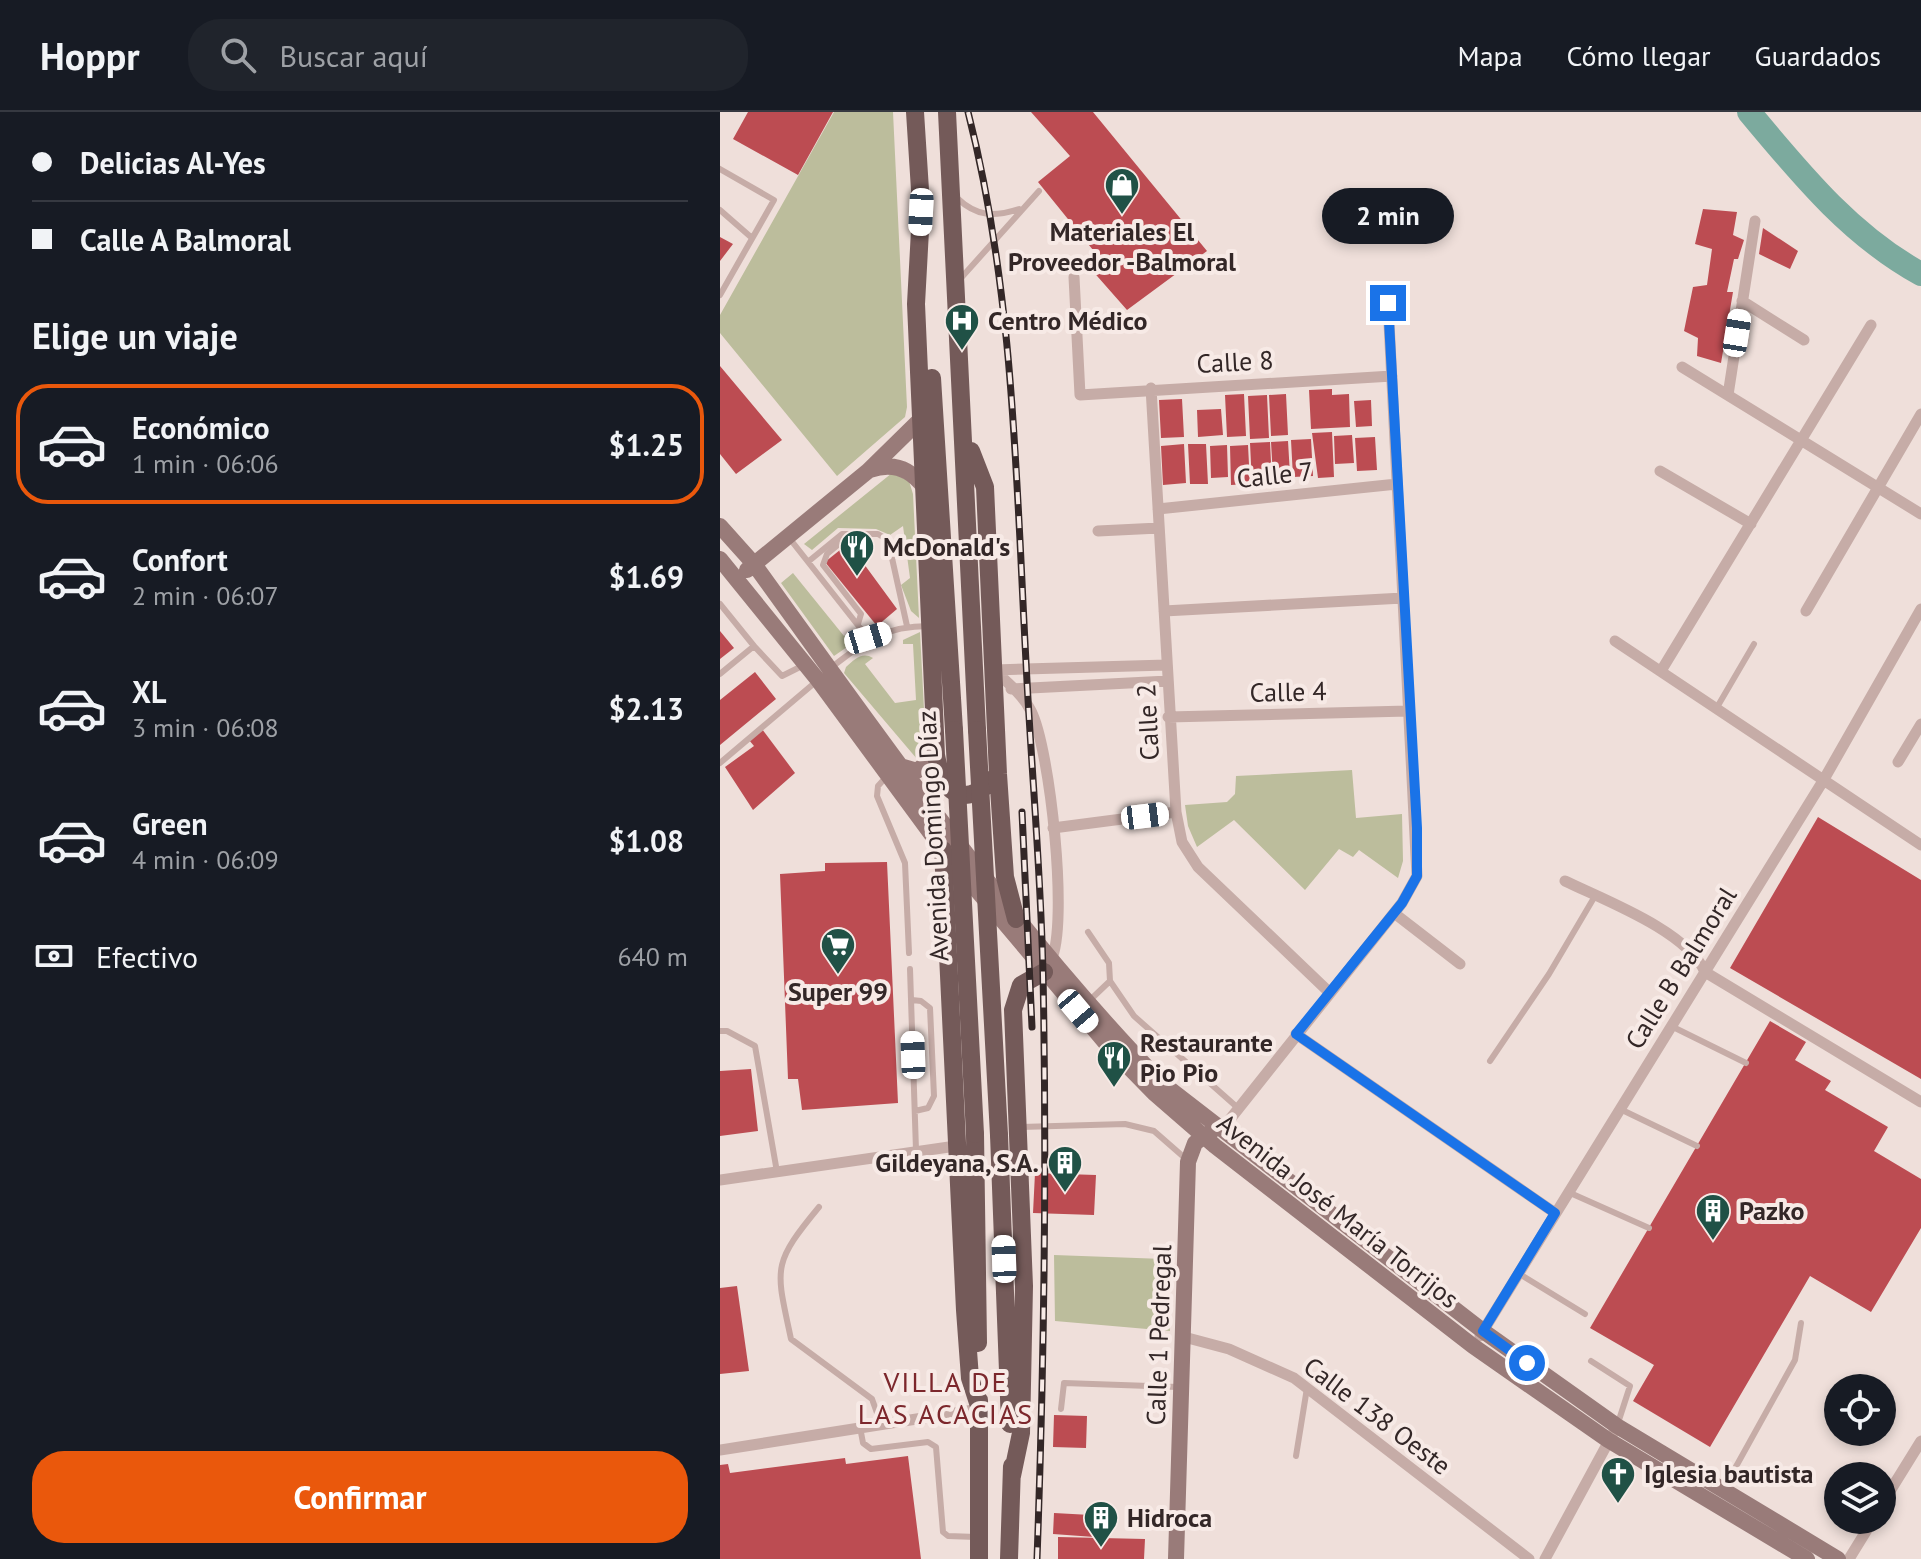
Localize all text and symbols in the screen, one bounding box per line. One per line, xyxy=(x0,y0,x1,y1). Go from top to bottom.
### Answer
search box xyxy=(188,19,748,91)
text: Hoppr xyxy=(40,31,140,80)
icon: search xyxy=(216,33,260,77)
text: Buscar aquí xyxy=(280,36,428,75)
text: Mapa xyxy=(1458,37,1523,74)
text: Cómo llegar xyxy=(1567,37,1711,74)
text: Guardados xyxy=(1755,37,1881,74)
text: Delicias Al-Yes xyxy=(80,143,266,182)
shop icon: Materiales El Proveedor -Balmoral xyxy=(1103,166,1141,216)
car xyxy=(908,187,934,237)
callout: 2 min xyxy=(1322,187,1454,243)
text: 2 min xyxy=(1356,199,1420,232)
place label: Materiales El Proveedor -Balmoral xyxy=(1008,215,1236,278)
text: Calle A Balmoral xyxy=(80,220,291,259)
route end xyxy=(1370,285,1406,321)
hospital icon: Centro Médico xyxy=(943,302,981,352)
place label: Centro Médico xyxy=(988,304,1148,337)
car xyxy=(1721,307,1753,359)
text: Elige un viaje xyxy=(32,312,238,359)
street label: Calle 8 xyxy=(1196,343,1274,380)
icon: car xyxy=(36,408,108,480)
text: Económico xyxy=(132,408,270,447)
text: $1.25 xyxy=(609,425,684,464)
text: 1 min · 06:06 xyxy=(132,447,279,480)
street label: Calle 7 xyxy=(1235,454,1315,495)
restaurant icon: McDonald's xyxy=(838,528,876,578)
place label: McDonald's xyxy=(883,530,1010,563)
icon: car xyxy=(36,540,108,612)
text: Confort xyxy=(132,540,228,579)
text: $1.69 xyxy=(609,557,684,596)
text: 2 min · 06:07 xyxy=(132,579,279,612)
car xyxy=(842,620,894,656)
icon: car xyxy=(36,672,108,744)
text: XL xyxy=(132,672,166,711)
street label: Calle 4 xyxy=(1249,674,1327,709)
street label: Calle 2 xyxy=(1129,683,1166,761)
text: $2.13 xyxy=(609,689,684,728)
street label: Avenida Domingo Díaz xyxy=(909,710,956,962)
text: 3 min · 06:08 xyxy=(132,711,279,744)
car xyxy=(1120,801,1170,831)
icon: car xyxy=(36,804,108,876)
text: Green xyxy=(132,804,207,843)
text: $1.08 xyxy=(609,821,684,860)
text: 4 min · 06:09 xyxy=(132,843,279,876)
street label: Calle B Balmoral xyxy=(1618,880,1744,1055)
supermarket icon: Super 99 xyxy=(819,926,857,976)
icon: cash xyxy=(32,934,76,978)
text: Efectivo xyxy=(96,937,198,976)
text: 640 m xyxy=(617,940,688,973)
place label: Super 99 xyxy=(788,975,888,1008)
car xyxy=(1053,985,1103,1037)
place label: Restaurante Pio Pio xyxy=(1140,1026,1273,1089)
car xyxy=(900,1031,926,1079)
restaurant icon: Restaurante Pio Pio xyxy=(1095,1039,1133,1089)
street label: Avenida José María Torrijos xyxy=(1211,1106,1466,1315)
building icon: Gildeyana, S.A. xyxy=(1046,1144,1084,1194)
place label: Gildeyana, S.A. xyxy=(875,1146,1039,1179)
building icon: Pazko xyxy=(1694,1192,1732,1242)
place label: Pazko xyxy=(1739,1194,1804,1227)
car xyxy=(991,1235,1017,1283)
street label: Calle 1 Pedregal xyxy=(1139,1244,1178,1426)
route start xyxy=(1509,1345,1545,1381)
street label: Calle 138 Oeste xyxy=(1297,1350,1457,1482)
district label: VILLA DE LAS ACACIAS xyxy=(858,1363,1034,1432)
map controls xyxy=(1824,1374,1896,1534)
button: locate xyxy=(1824,1374,1896,1446)
button: Confirmar xyxy=(32,1451,688,1543)
church icon: Iglesia bautista xyxy=(1599,1455,1637,1505)
place label: Iglesia bautista xyxy=(1644,1457,1813,1490)
button: layers xyxy=(1824,1462,1896,1534)
building icon: Hidroca xyxy=(1082,1499,1120,1549)
place label: Hidroca xyxy=(1127,1501,1212,1534)

